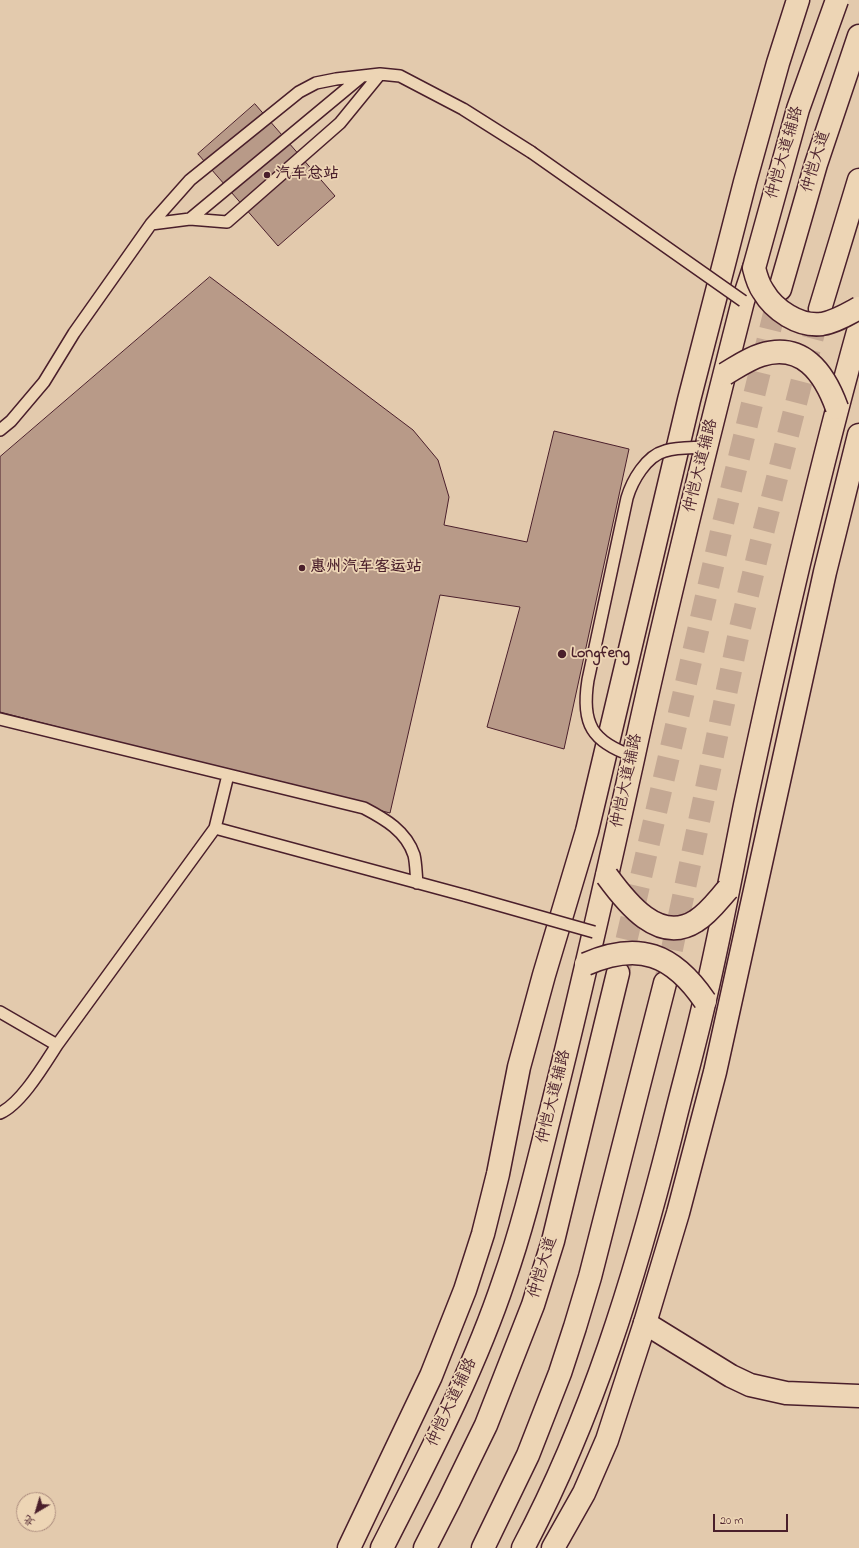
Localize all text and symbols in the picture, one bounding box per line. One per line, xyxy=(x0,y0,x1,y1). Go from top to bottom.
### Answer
street label: 仲恺大道辅路 xyxy=(764,104,808,202)
street label: 仲恺大道 xyxy=(798,129,836,195)
place label: 汽车总站 xyxy=(275,165,339,185)
marker: 汽车总站 xyxy=(262,170,272,180)
street label: 仲恺大道辅路 xyxy=(681,417,723,515)
place label: 惠州汽车客运站 xyxy=(310,558,422,578)
marker: 惠州汽车客运站 xyxy=(297,563,307,573)
place label: Longfeng xyxy=(571,644,630,664)
marker: Longfeng xyxy=(556,648,568,660)
street label: 仲恺大道辅路 xyxy=(609,732,647,830)
street label: 仲恺大道辅路 xyxy=(534,1048,576,1146)
street label: 仲恺大道 xyxy=(525,1235,563,1301)
street label: 仲恺大道辅路 xyxy=(424,1355,482,1451)
north arrow xyxy=(16,1492,56,1532)
scale bar xyxy=(715,1506,790,1532)
text: 北 xyxy=(20,1511,38,1530)
text: 20 m xyxy=(720,1512,743,1530)

